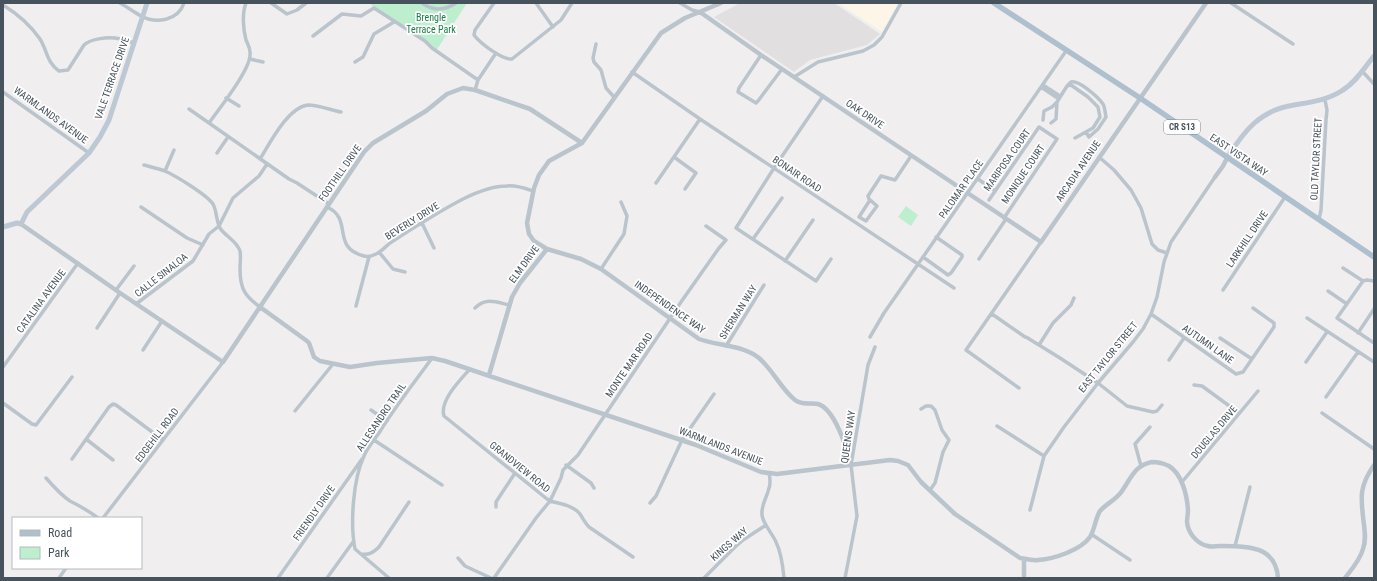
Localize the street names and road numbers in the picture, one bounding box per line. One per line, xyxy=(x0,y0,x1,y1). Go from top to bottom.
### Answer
street label: VALE TERRACE DRIVE xyxy=(93,35,131,121)
street label: WARMLANDS AVENUE xyxy=(12,84,90,146)
street label: OAK DRIVE xyxy=(844,97,886,131)
street label: OLD TAYLOR STREET xyxy=(1308,117,1324,201)
road number: CR S13 xyxy=(1164,120,1200,134)
street label: MARIPOSA COURT xyxy=(981,127,1033,193)
street label: EAST VISTA WAY xyxy=(1208,132,1271,179)
street label: ARCADIA AVENUE xyxy=(1053,138,1103,204)
street label: MONIQUE COURT xyxy=(999,142,1047,206)
street label: FOOTHILL DRIVE xyxy=(316,143,364,203)
street label: BONAIR ROAD xyxy=(771,154,824,194)
street label: PALOMAR PLACE xyxy=(937,158,985,220)
street label: BEVERLY DRIVE xyxy=(383,200,441,242)
street label: LARKHILL DRIVE xyxy=(1224,209,1270,269)
street label: ELM DRIVE xyxy=(507,243,541,285)
street label: CALLE SINALOA xyxy=(132,251,190,299)
street label: CATALINA AVENUE xyxy=(14,267,68,335)
street label: INDEPENDENCE WAY xyxy=(632,278,708,336)
street label: SHERMAN WAY xyxy=(717,282,759,341)
street label: EAST TAYLOR STREET xyxy=(1076,320,1140,394)
street label: AUTUMN LANE xyxy=(1180,322,1236,366)
street label: MONTE MAR ROAD xyxy=(603,330,655,399)
street label: ALLESANDRO TRAIL xyxy=(354,381,408,453)
street label: DOUGLAS DRIVE xyxy=(1189,403,1239,461)
street label: EDGEHILL ROAD xyxy=(133,406,181,464)
street label: QUEENS WAY xyxy=(839,409,857,464)
street label: WARMLANDS AVENUE xyxy=(678,425,764,467)
street label: GRANDVIEW ROAD xyxy=(488,439,553,495)
street label: FRIENDLY DRIVE xyxy=(291,483,337,543)
street label: KINGS WAY xyxy=(708,524,750,563)

